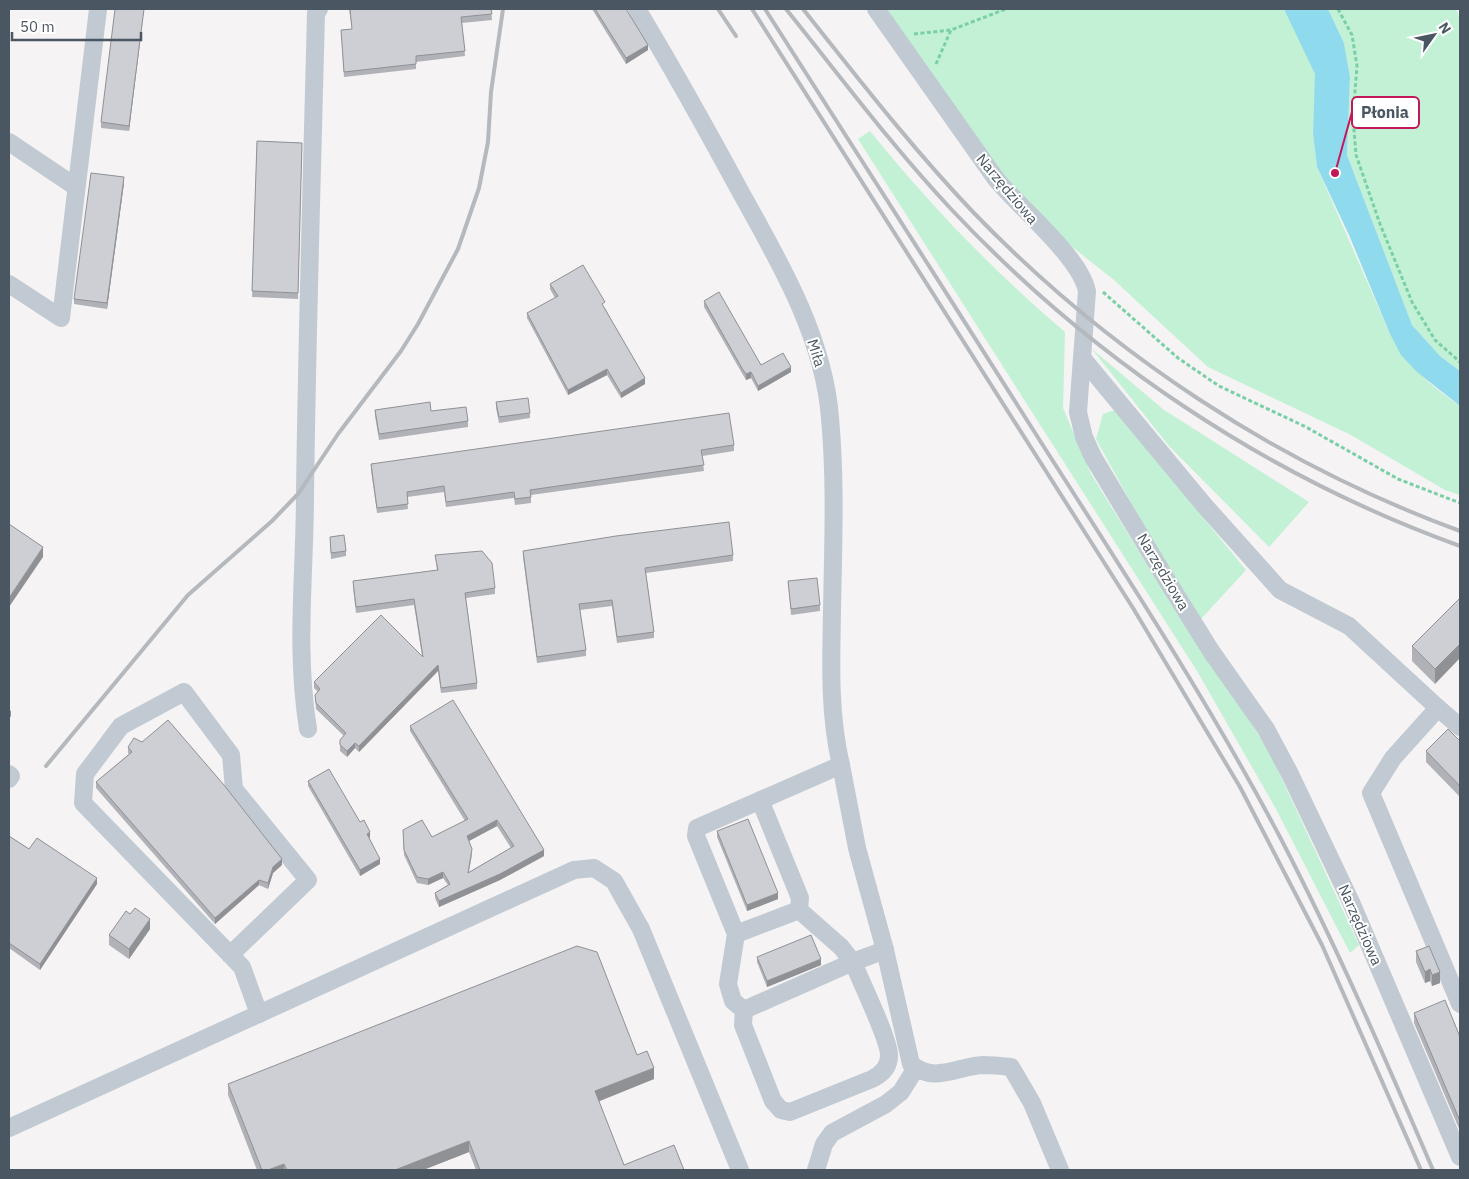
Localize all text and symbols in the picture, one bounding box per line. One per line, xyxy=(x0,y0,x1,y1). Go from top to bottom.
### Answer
scale bar xyxy=(12,10,141,42)
north arrow xyxy=(1409,10,1459,60)
text: 50 m xyxy=(20,17,55,36)
text: N xyxy=(1435,19,1455,37)
callout: Płonia xyxy=(1352,97,1419,128)
text: Płonia xyxy=(1361,102,1409,122)
street label: Narzędziowa xyxy=(972,150,1042,228)
street label: Miła xyxy=(803,337,830,369)
street label: Narzędziowa xyxy=(1133,530,1194,614)
street label: Narzędziowa xyxy=(1334,882,1387,968)

